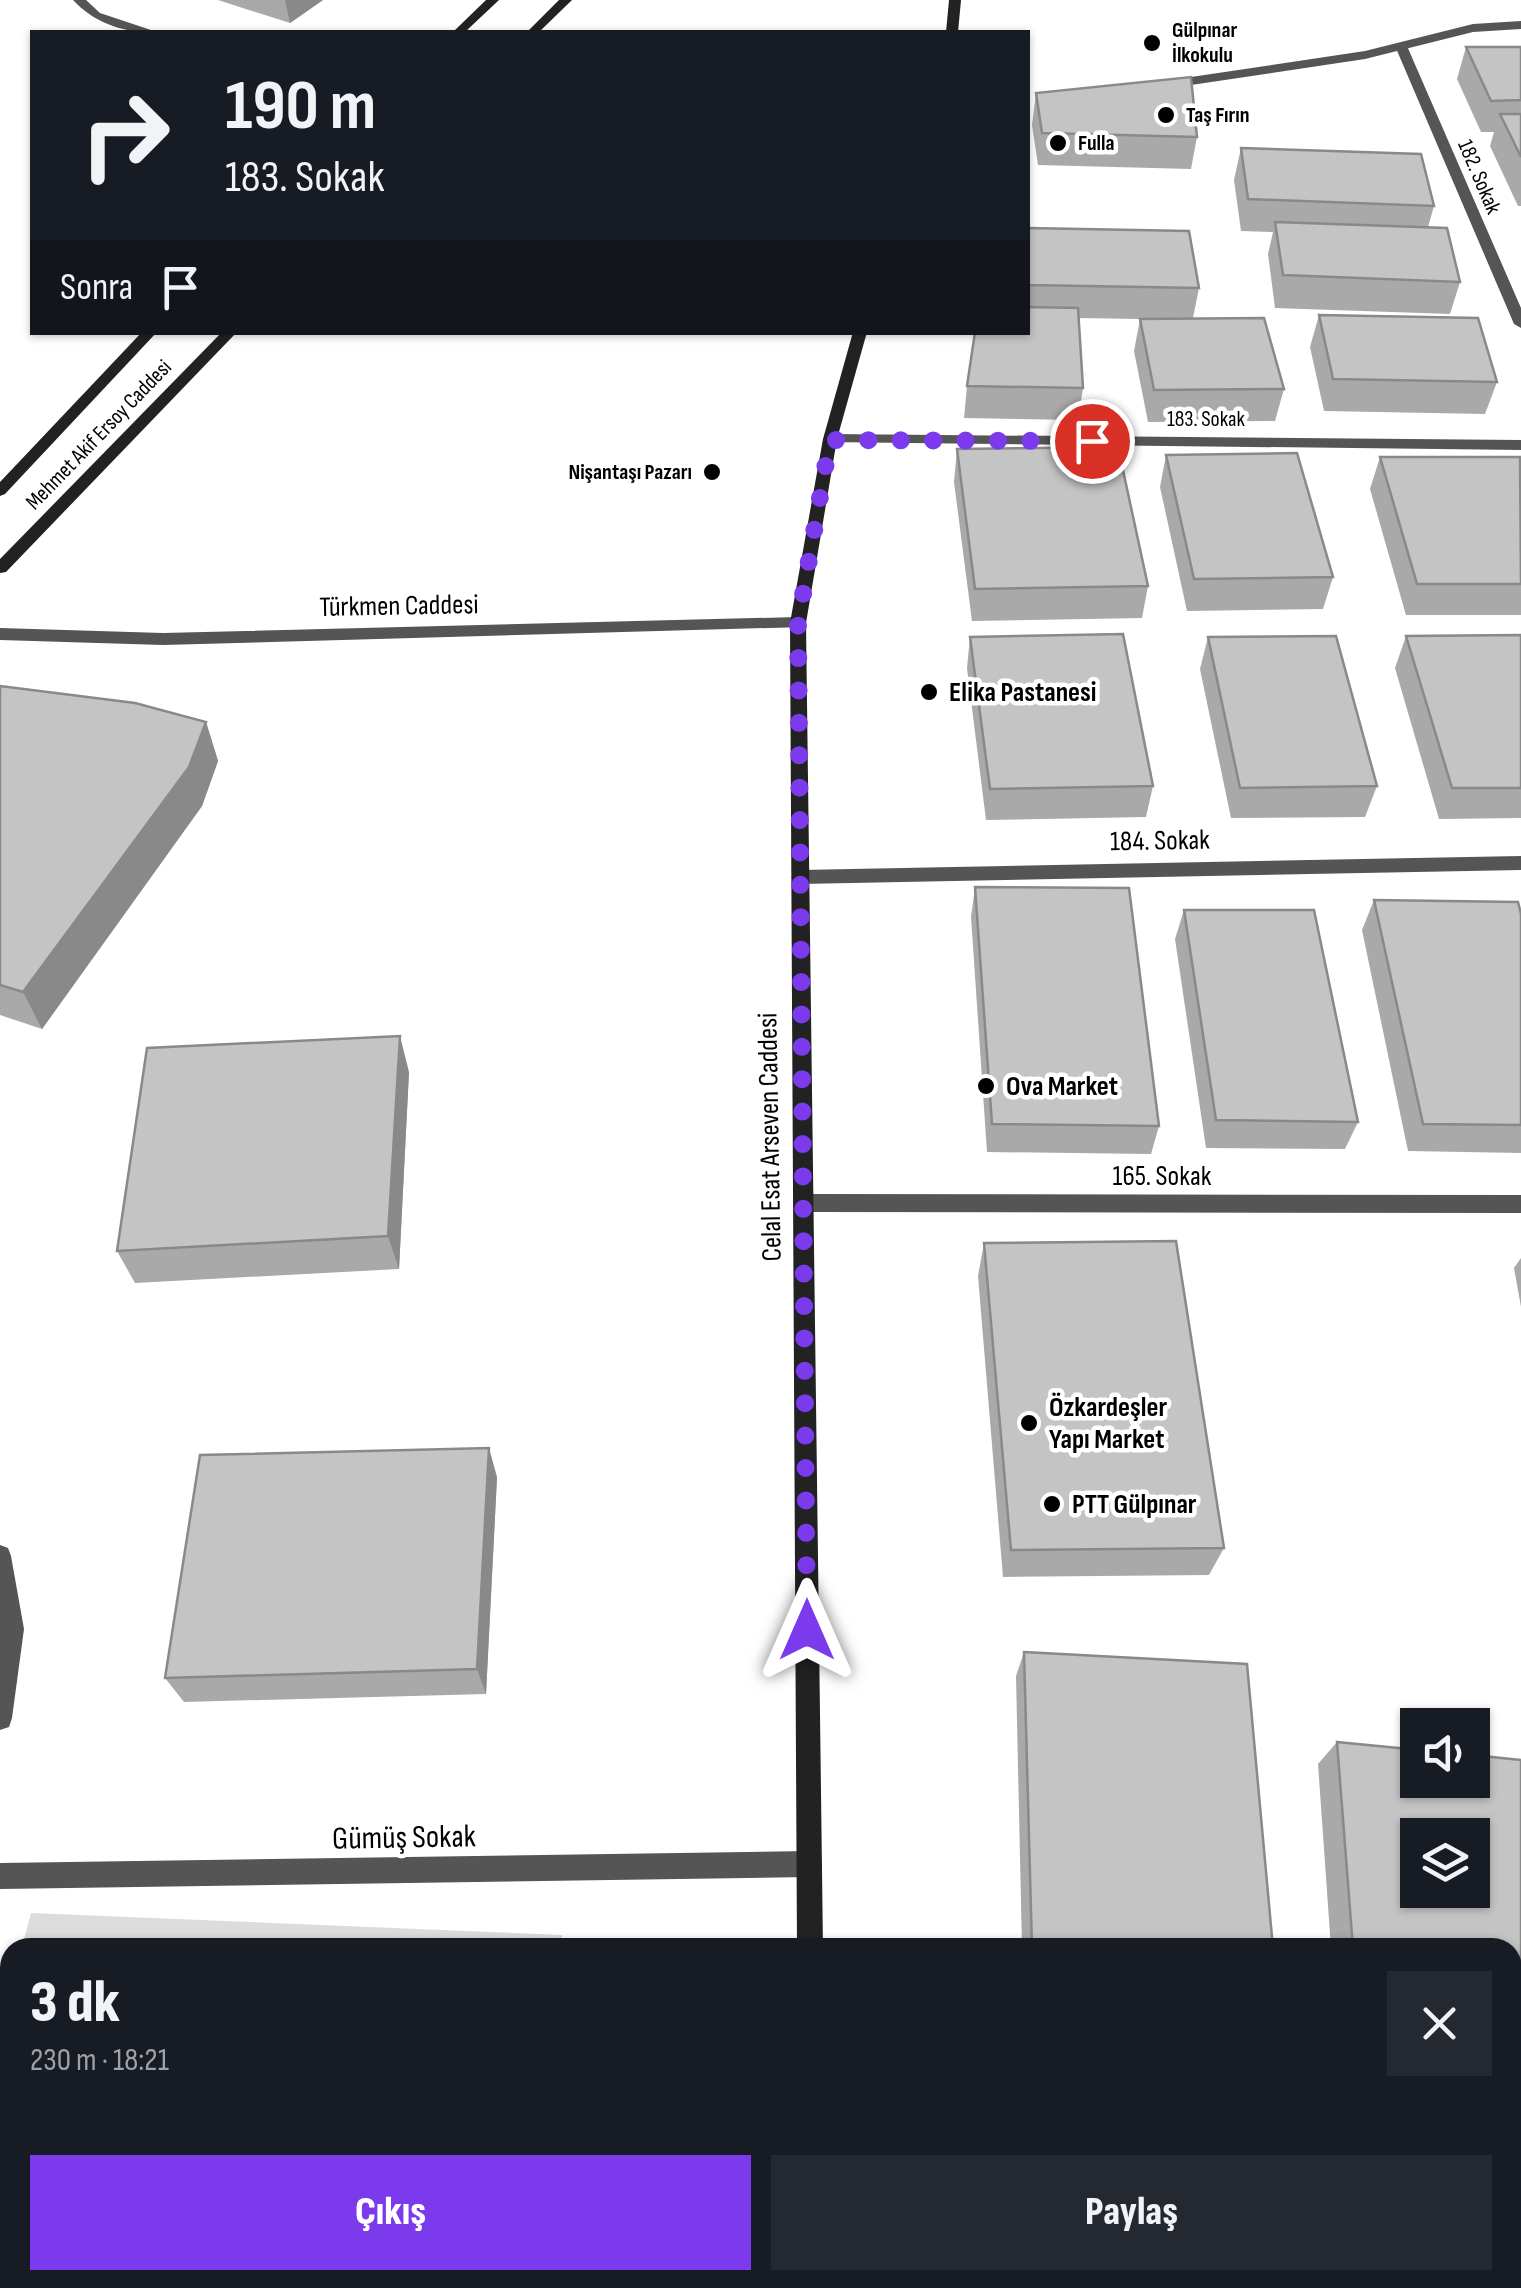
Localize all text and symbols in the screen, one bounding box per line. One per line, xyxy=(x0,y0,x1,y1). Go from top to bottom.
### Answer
place label: Gülpınar İlkokulu xyxy=(1172,17,1237,69)
marker: Gülpınar İlkokulu xyxy=(1141,32,1163,54)
text: 190 m xyxy=(225,65,376,149)
icon: right xyxy=(60,70,190,200)
place label: Taş Fırın xyxy=(1186,102,1250,129)
marker: Taş Fırın xyxy=(1155,104,1177,126)
place label: Fulla xyxy=(1078,130,1115,157)
marker: Fulla xyxy=(1047,132,1069,154)
street label: 182. Sokak xyxy=(1451,136,1507,219)
text: 183. Sokak xyxy=(225,150,385,205)
icon: arrive xyxy=(153,260,208,315)
text: Sonra xyxy=(60,265,133,310)
street label: Mehmet Akif Ersoy Caddesi xyxy=(20,354,178,516)
pin xyxy=(1050,399,1135,484)
street label: 183. Sokak xyxy=(1167,406,1246,433)
icon: arrive xyxy=(1065,414,1120,469)
place label: Nişantaşı Pazarı xyxy=(568,459,692,486)
marker: Nişantaşı Pazarı xyxy=(701,461,723,483)
street label: Türkmen Caddesi xyxy=(319,588,479,624)
place label: Elika Pastanesi xyxy=(949,676,1097,709)
marker: Elika Pastanesi xyxy=(918,681,940,703)
street label: 184. Sokak xyxy=(1110,824,1211,858)
street label: Celal Esat Arseven Caddesi xyxy=(751,1012,789,1262)
place label: Ova Market xyxy=(1006,1070,1118,1103)
marker: Ova Market xyxy=(975,1075,997,1097)
street label: 165. Sokak xyxy=(1113,1160,1212,1193)
place label: Özkardeşler Yapı Market xyxy=(1049,1391,1167,1456)
marker: Özkardeşler Yapı Market xyxy=(1018,1412,1040,1434)
place label: PTT Gülpınar xyxy=(1072,1488,1197,1521)
marker: PTT Gülpınar xyxy=(1041,1493,1063,1515)
position arrow xyxy=(755,1578,859,1682)
map controls xyxy=(1400,1708,1490,1908)
button: sound xyxy=(1400,1708,1490,1798)
street label: Gümüş Sokak xyxy=(332,1817,476,1859)
button: layers xyxy=(1400,1818,1490,1908)
text: 3 dk xyxy=(30,1967,120,2039)
button: close xyxy=(1387,1971,1492,2076)
text: 230 m · 18:21 xyxy=(30,2041,169,2080)
button: Çıkış xyxy=(30,2155,751,2270)
button: Paylaş xyxy=(771,2155,1492,2270)

